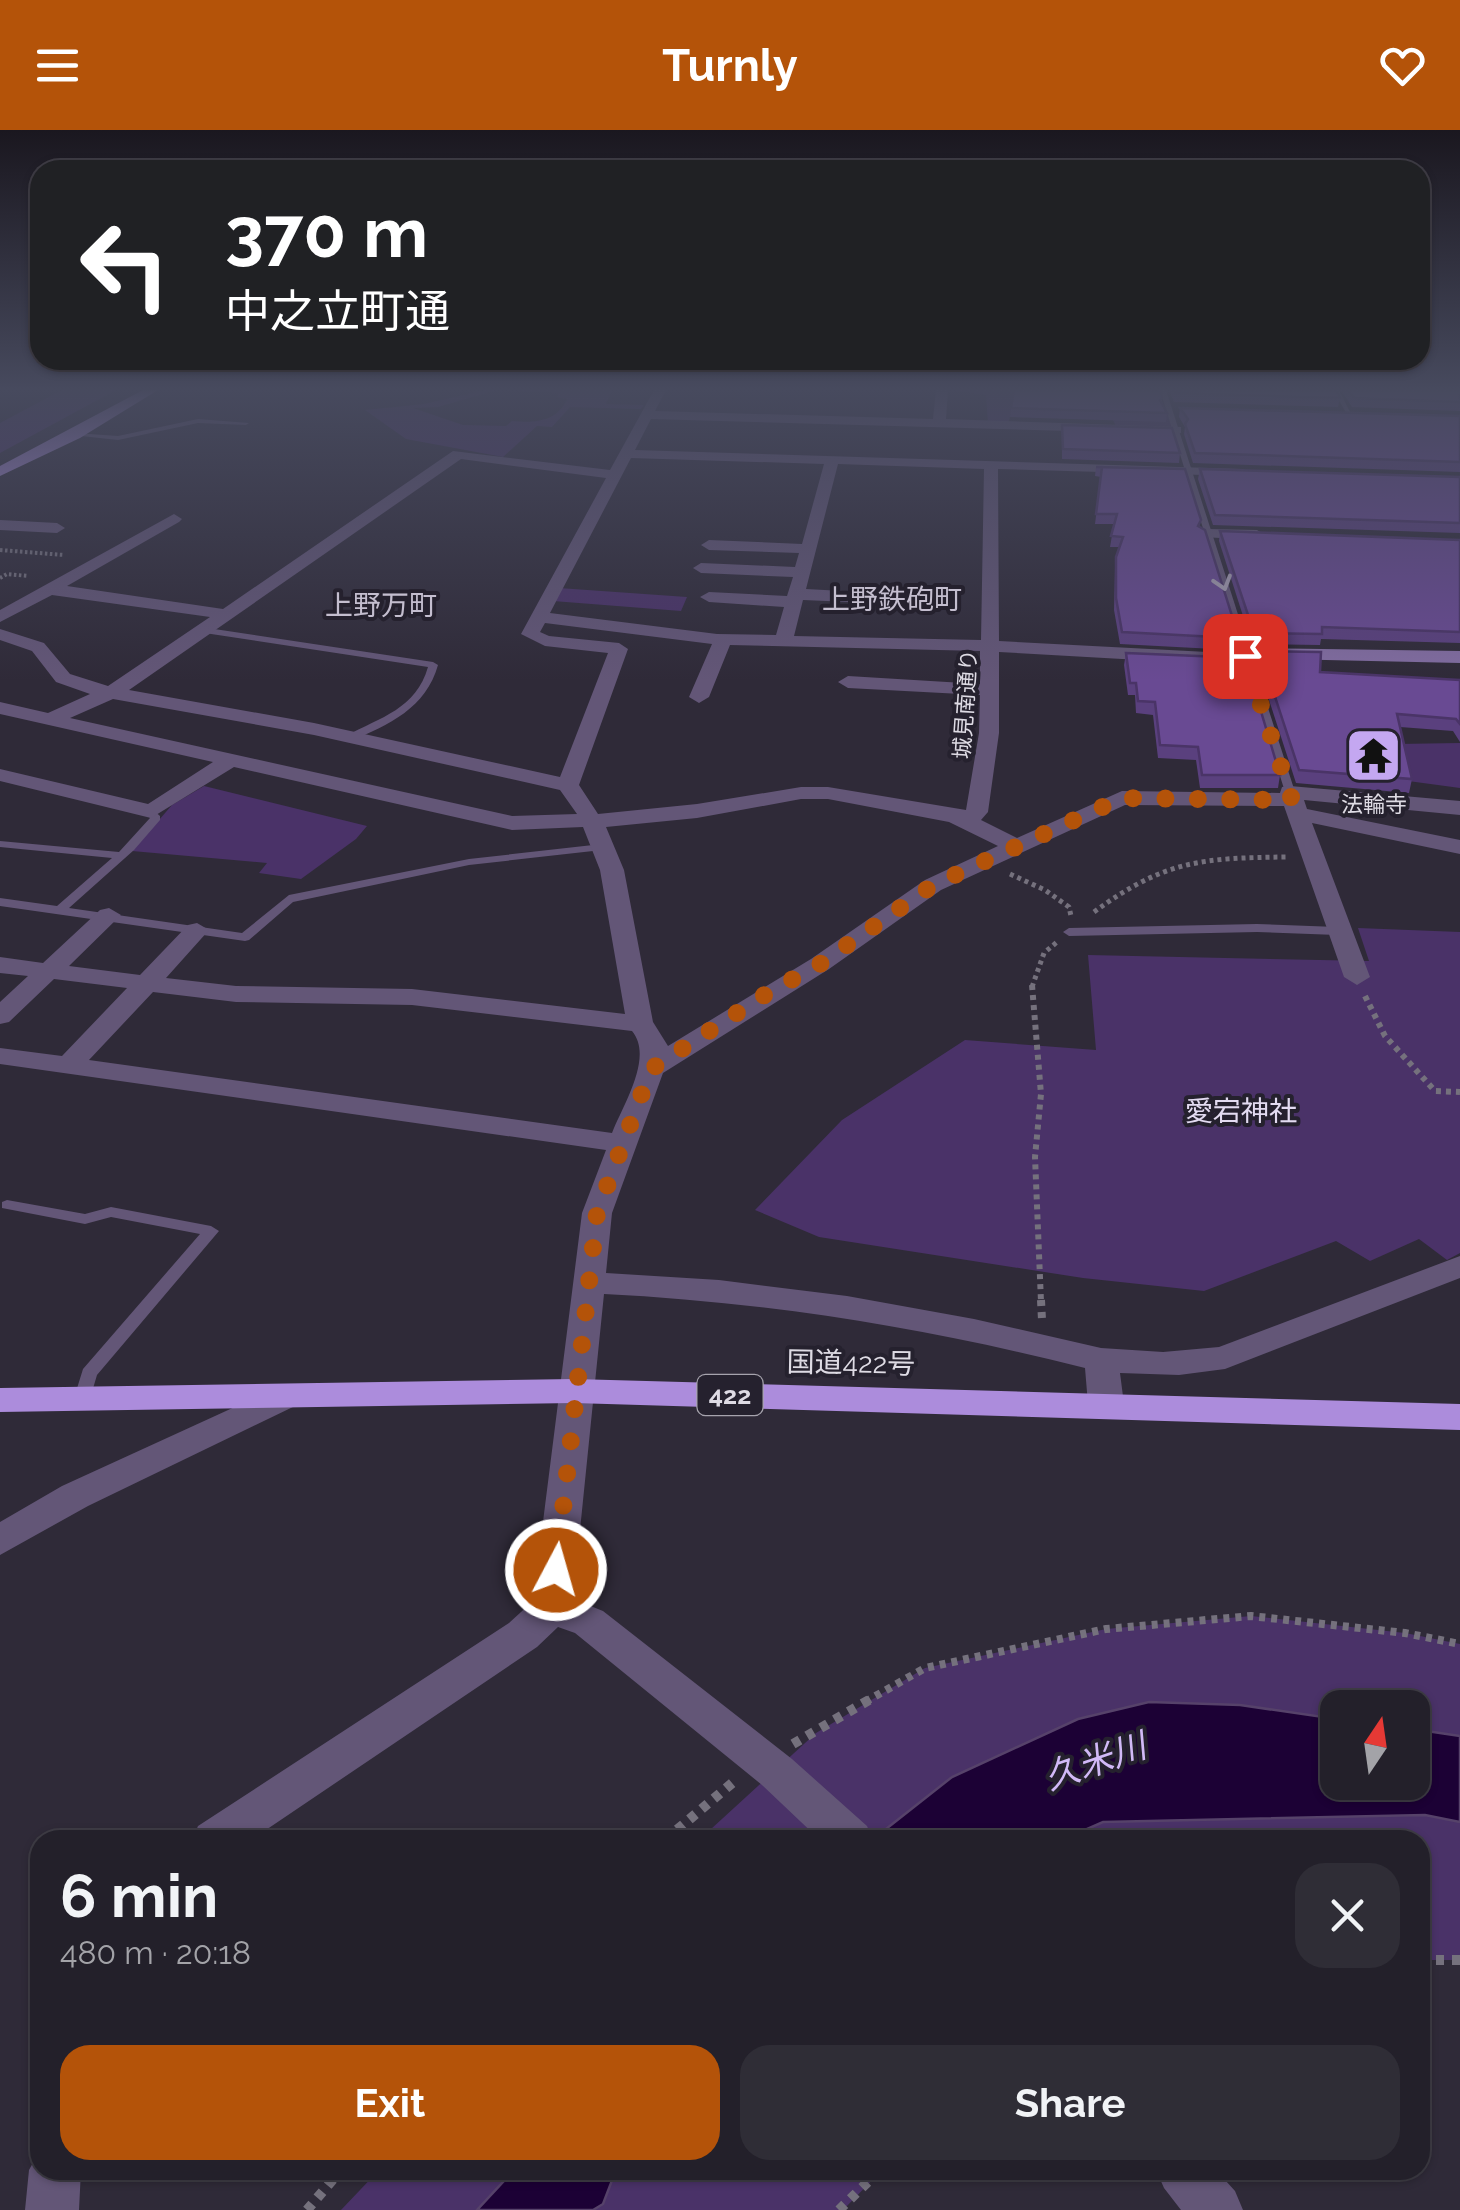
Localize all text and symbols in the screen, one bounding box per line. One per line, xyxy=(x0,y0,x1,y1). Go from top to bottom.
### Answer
icon: menu xyxy=(30,38,85,93)
icon: heart xyxy=(1375,38,1430,93)
text: Turnly xyxy=(662,39,798,92)
text: 370 m xyxy=(225,191,428,273)
icon: left xyxy=(60,200,190,330)
text: 中之立町通 xyxy=(225,285,450,338)
one-way arrow xyxy=(1211,574,1232,591)
district label: 上野鉄砲町 xyxy=(822,583,962,616)
district label: 上野万町 xyxy=(325,589,437,622)
pin xyxy=(1203,614,1288,699)
icon: arrive xyxy=(1218,629,1273,684)
street label: 城見南通り xyxy=(948,648,982,760)
temple icon: 法輪寺 xyxy=(1344,726,1404,786)
place label: 法輪寺 xyxy=(1341,791,1407,817)
park label: 愛宕神社 xyxy=(1185,1095,1297,1128)
street label: 国道422号 xyxy=(786,1345,916,1381)
road number: 422 xyxy=(698,1375,762,1415)
position arrow xyxy=(504,1518,608,1622)
north arrow xyxy=(1320,1690,1430,1800)
map controls xyxy=(1320,1690,1430,1800)
water label: 久米川 xyxy=(1039,1723,1155,1797)
text: 6 min xyxy=(60,1861,218,1931)
button: close xyxy=(1295,1863,1400,1968)
text: 480 m · 20:18 xyxy=(60,1934,251,1971)
button: Exit xyxy=(60,2045,720,2160)
button: Share xyxy=(740,2045,1400,2160)

